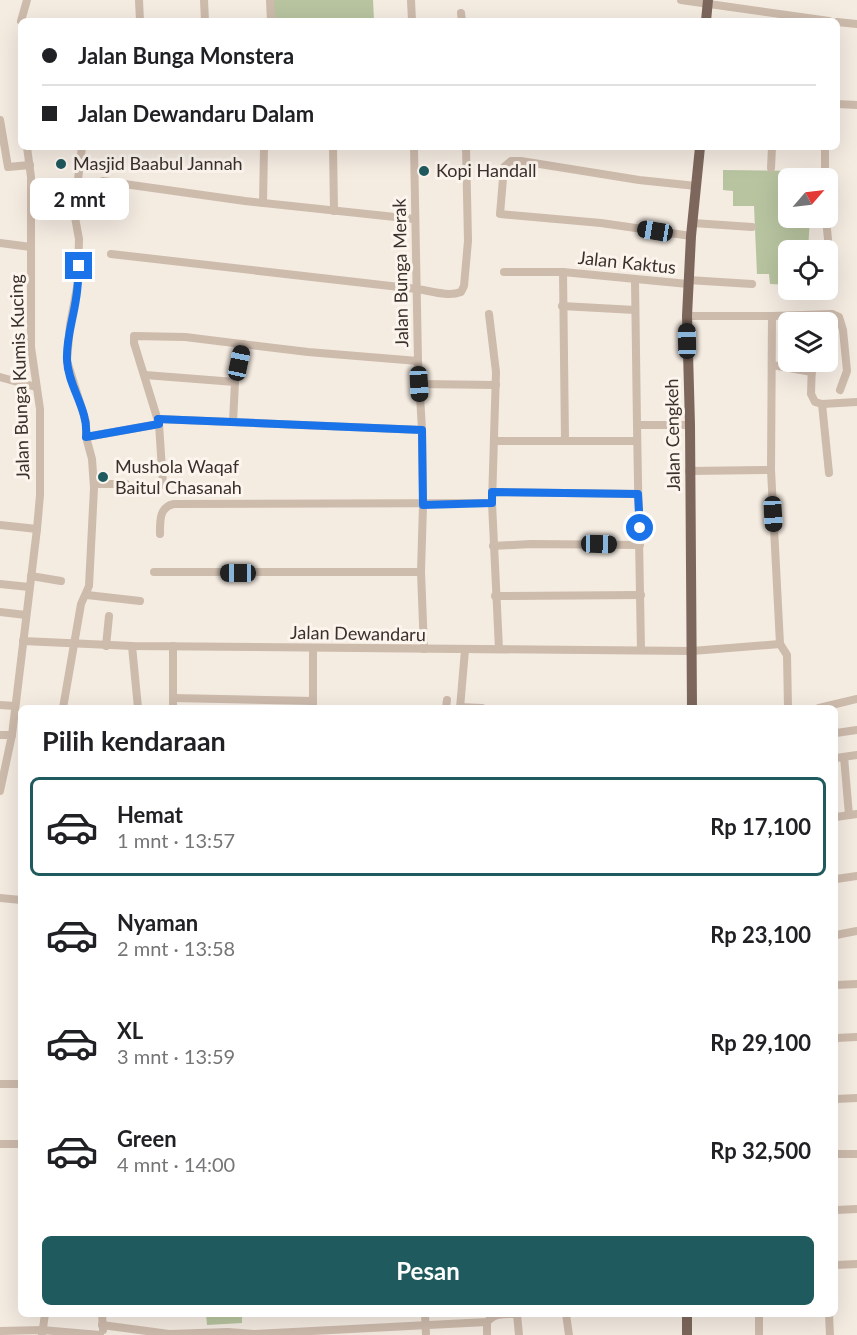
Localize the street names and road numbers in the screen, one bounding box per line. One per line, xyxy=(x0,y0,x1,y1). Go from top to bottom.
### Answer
street label: Jalan Bunga Merak xyxy=(388,198,412,348)
street label: Jalan Kaktus xyxy=(577,246,677,278)
street label: Jalan Bunga Kumis Kucing xyxy=(4,274,34,480)
street label: Jalan Cengkeh xyxy=(660,378,684,492)
street label: Jalan Dewandaru xyxy=(290,621,426,645)

